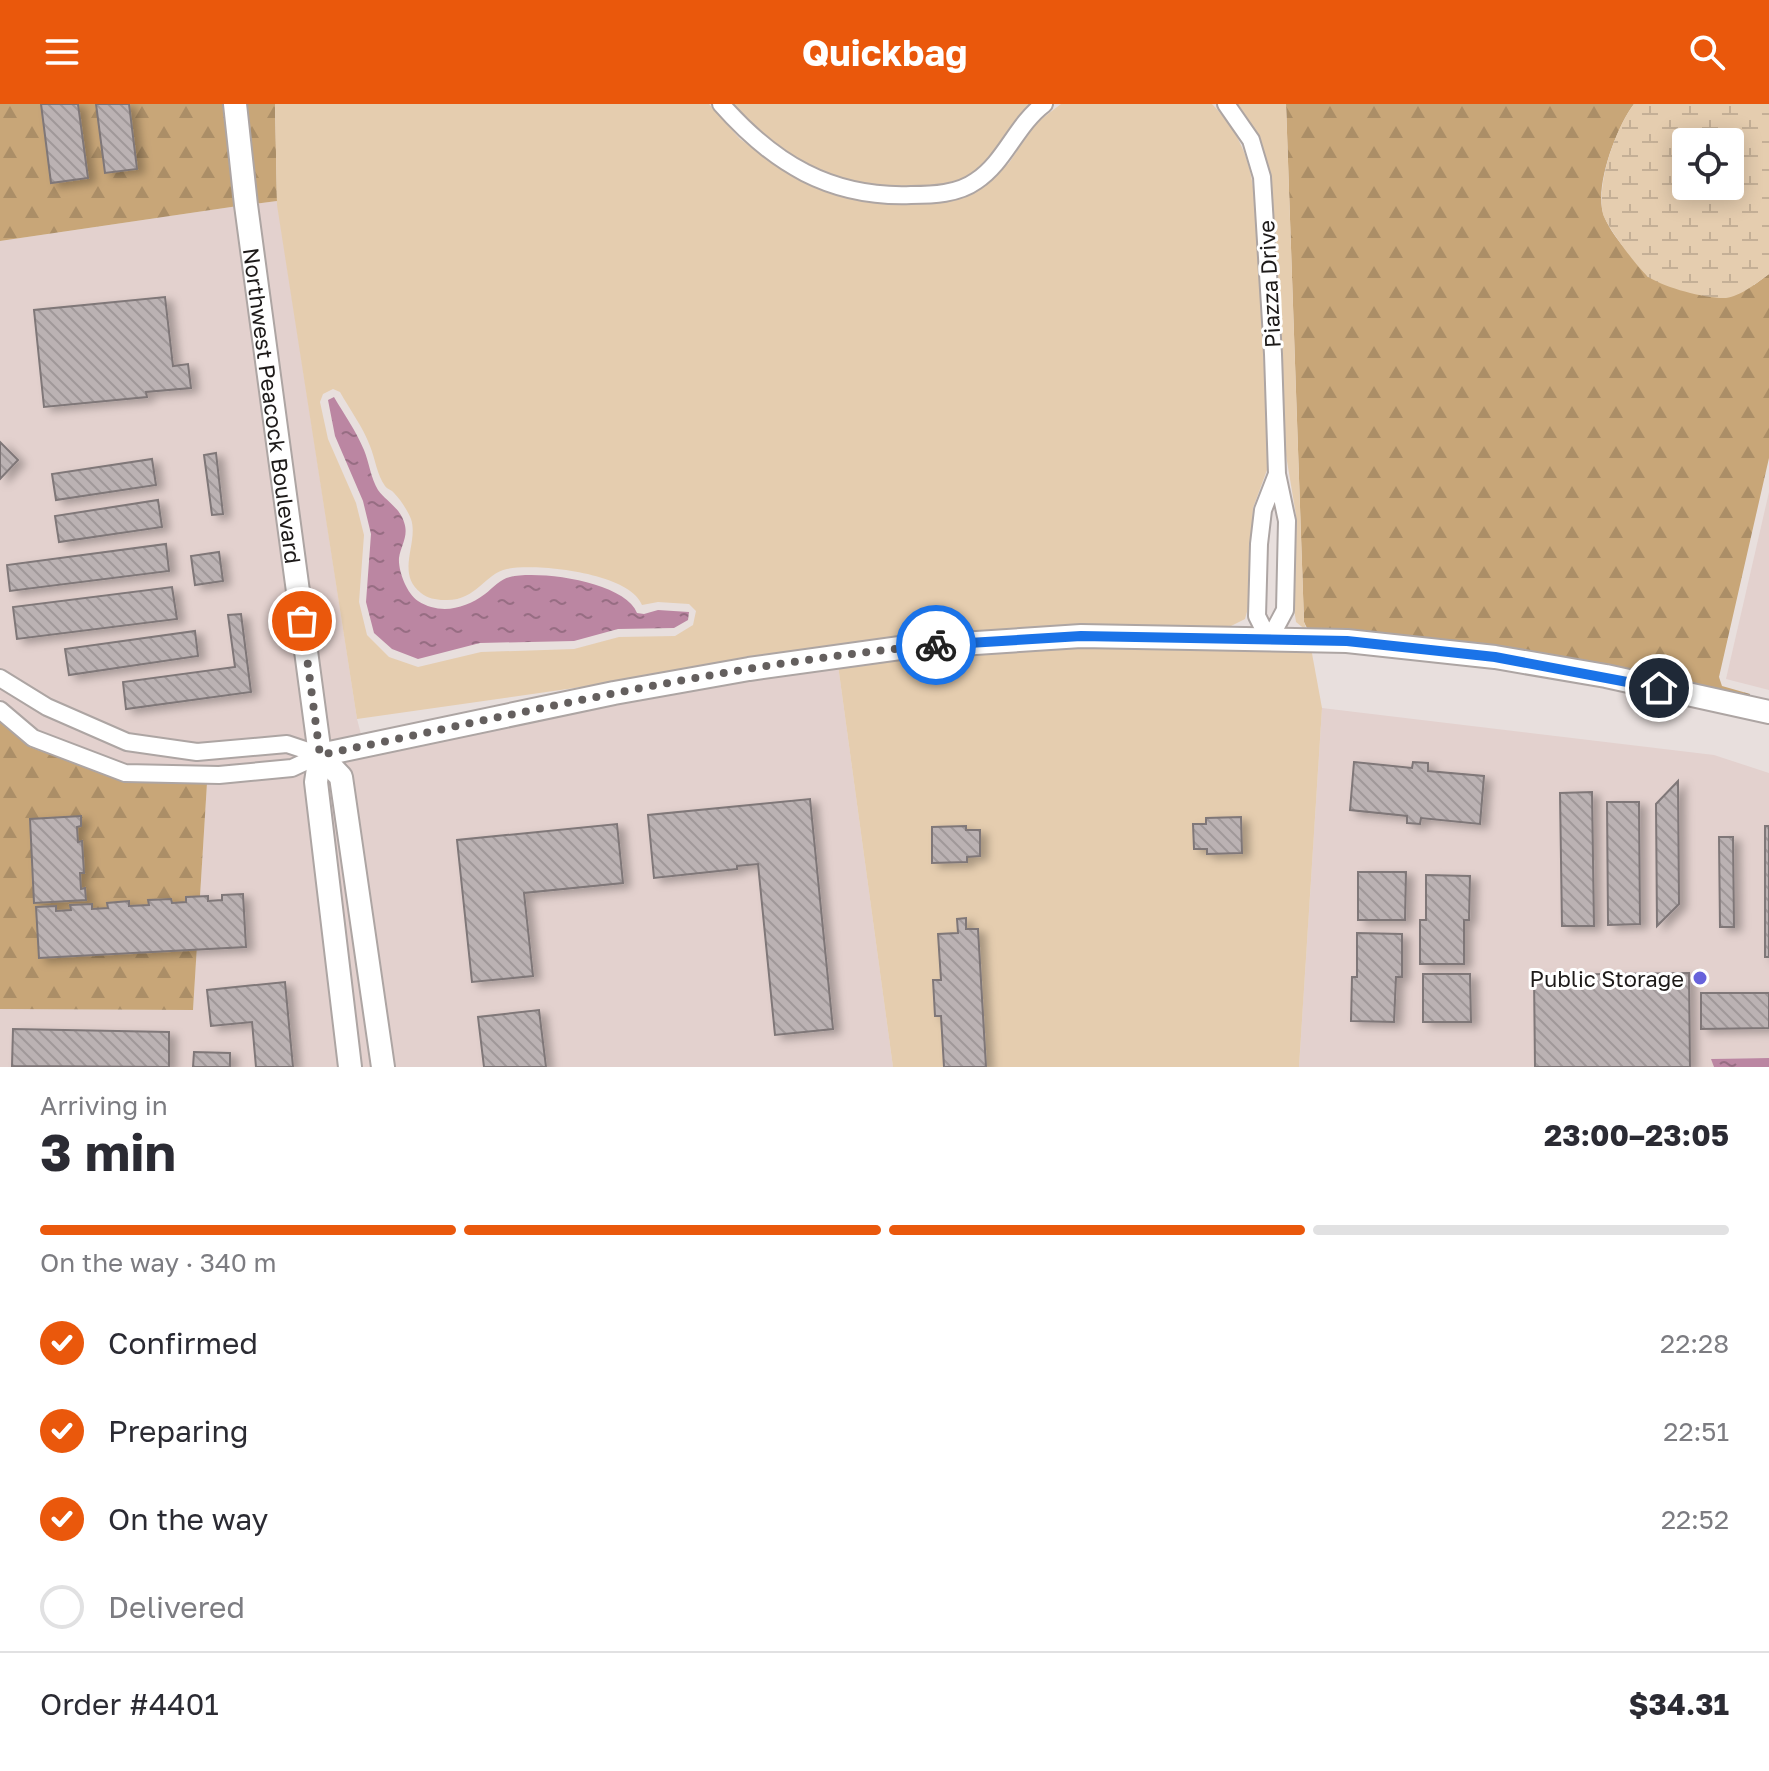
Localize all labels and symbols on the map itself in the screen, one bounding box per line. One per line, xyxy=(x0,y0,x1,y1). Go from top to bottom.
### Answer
street label: Piazza Drive xyxy=(1252,219,1286,349)
street label: Northwest Peacock Boulevard xyxy=(238,246,308,565)
pin xyxy=(268,587,336,655)
courier xyxy=(896,605,976,685)
pin xyxy=(1625,654,1693,722)
place label: Public Storage xyxy=(1530,965,1684,992)
marker: Public Storage xyxy=(1691,969,1709,987)

